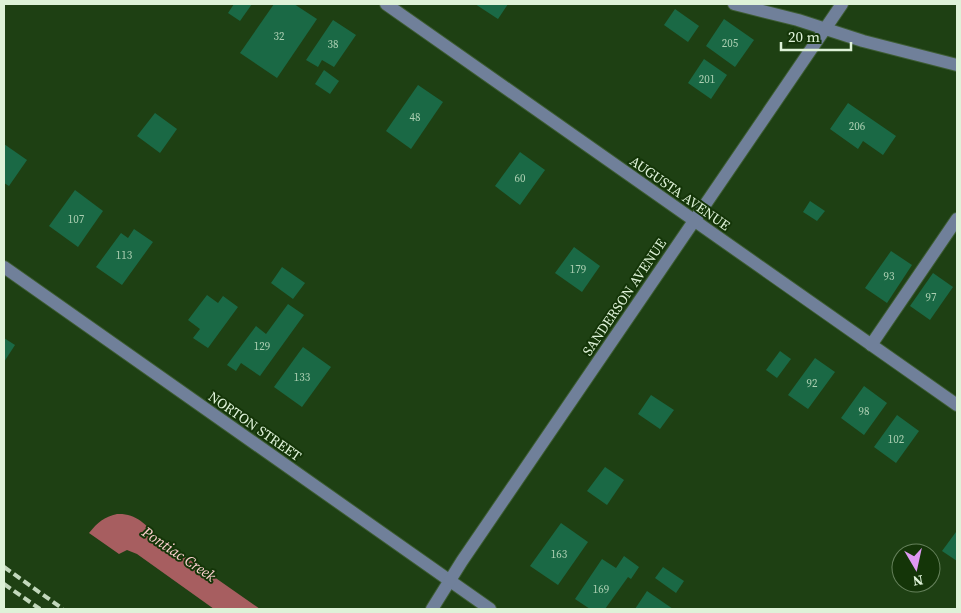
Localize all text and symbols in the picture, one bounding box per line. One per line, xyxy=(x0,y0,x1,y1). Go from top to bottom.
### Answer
scale bar xyxy=(781,20,851,52)
text: 20 m xyxy=(788,26,820,47)
house number: 32 xyxy=(274,29,285,44)
house number: 205 xyxy=(722,36,739,51)
house number: 38 xyxy=(328,37,339,52)
house number: 201 xyxy=(699,72,715,87)
house number: 48 xyxy=(410,110,421,125)
house number: 206 xyxy=(849,119,866,134)
street label: AUGUSTA AVENUE xyxy=(626,151,734,235)
house number: 60 xyxy=(515,171,526,186)
house number: 107 xyxy=(68,212,85,227)
street label: SANDERSON AVENUE xyxy=(577,234,671,360)
house number: 113 xyxy=(116,248,133,263)
house number: 179 xyxy=(570,262,586,277)
house number: 93 xyxy=(884,269,895,284)
house number: 97 xyxy=(926,290,937,305)
house number: 129 xyxy=(254,339,270,354)
house number: 133 xyxy=(294,370,311,385)
house number: 92 xyxy=(807,376,818,391)
street label: NORTON STREET xyxy=(204,386,306,466)
house number: 98 xyxy=(859,404,870,419)
house number: 102 xyxy=(888,432,905,447)
water label: Pontiac Creek xyxy=(137,521,221,586)
north arrow xyxy=(891,543,941,593)
house number: 163 xyxy=(551,547,568,562)
text: N xyxy=(911,570,925,592)
house number: 169 xyxy=(593,582,609,597)

